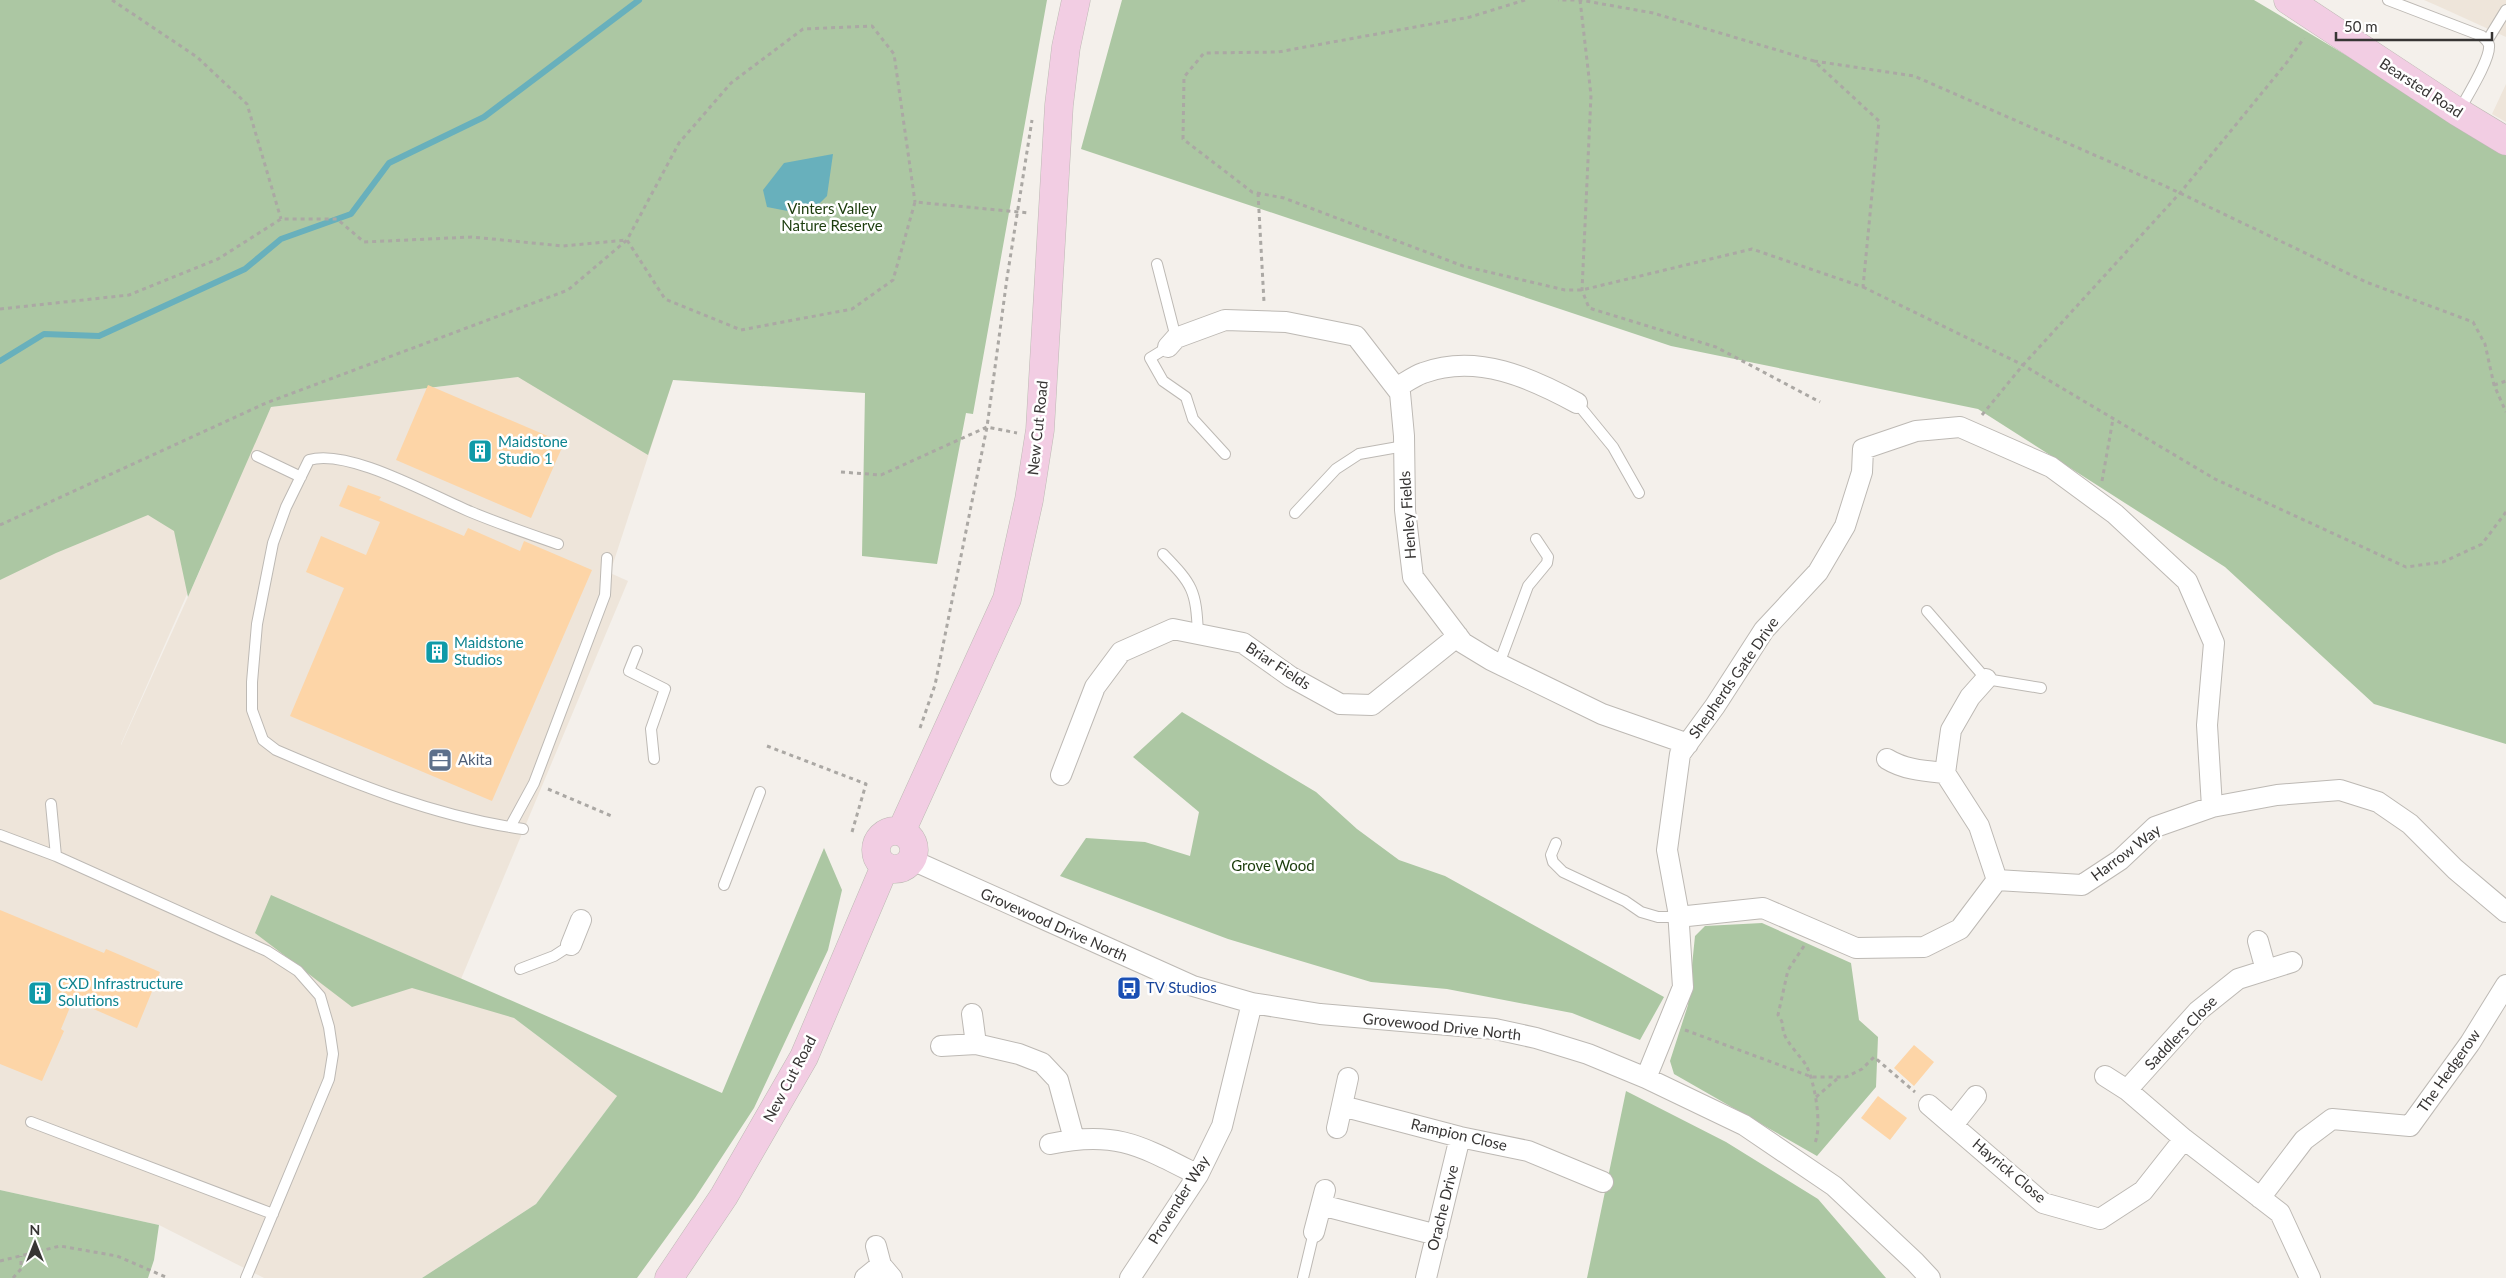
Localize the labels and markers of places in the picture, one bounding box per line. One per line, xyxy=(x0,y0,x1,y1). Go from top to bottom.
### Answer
place label: Maidstone Studio 1 xyxy=(498,432,568,467)
building icon: Maidstone Studio 1 xyxy=(467,438,493,464)
place label: Maidstone Studios xyxy=(454,633,524,668)
building icon: Maidstone Studios xyxy=(424,639,450,665)
office icon: Akita xyxy=(427,747,453,773)
place label: Akita xyxy=(458,750,492,768)
place label: CXD Infrastructure Solutions xyxy=(58,974,183,1009)
bus stop icon: TV Studios xyxy=(1116,975,1142,1001)
place label: TV Studios xyxy=(1146,978,1217,996)
building icon: CXD Infrastructure Solutions xyxy=(27,980,53,1006)

